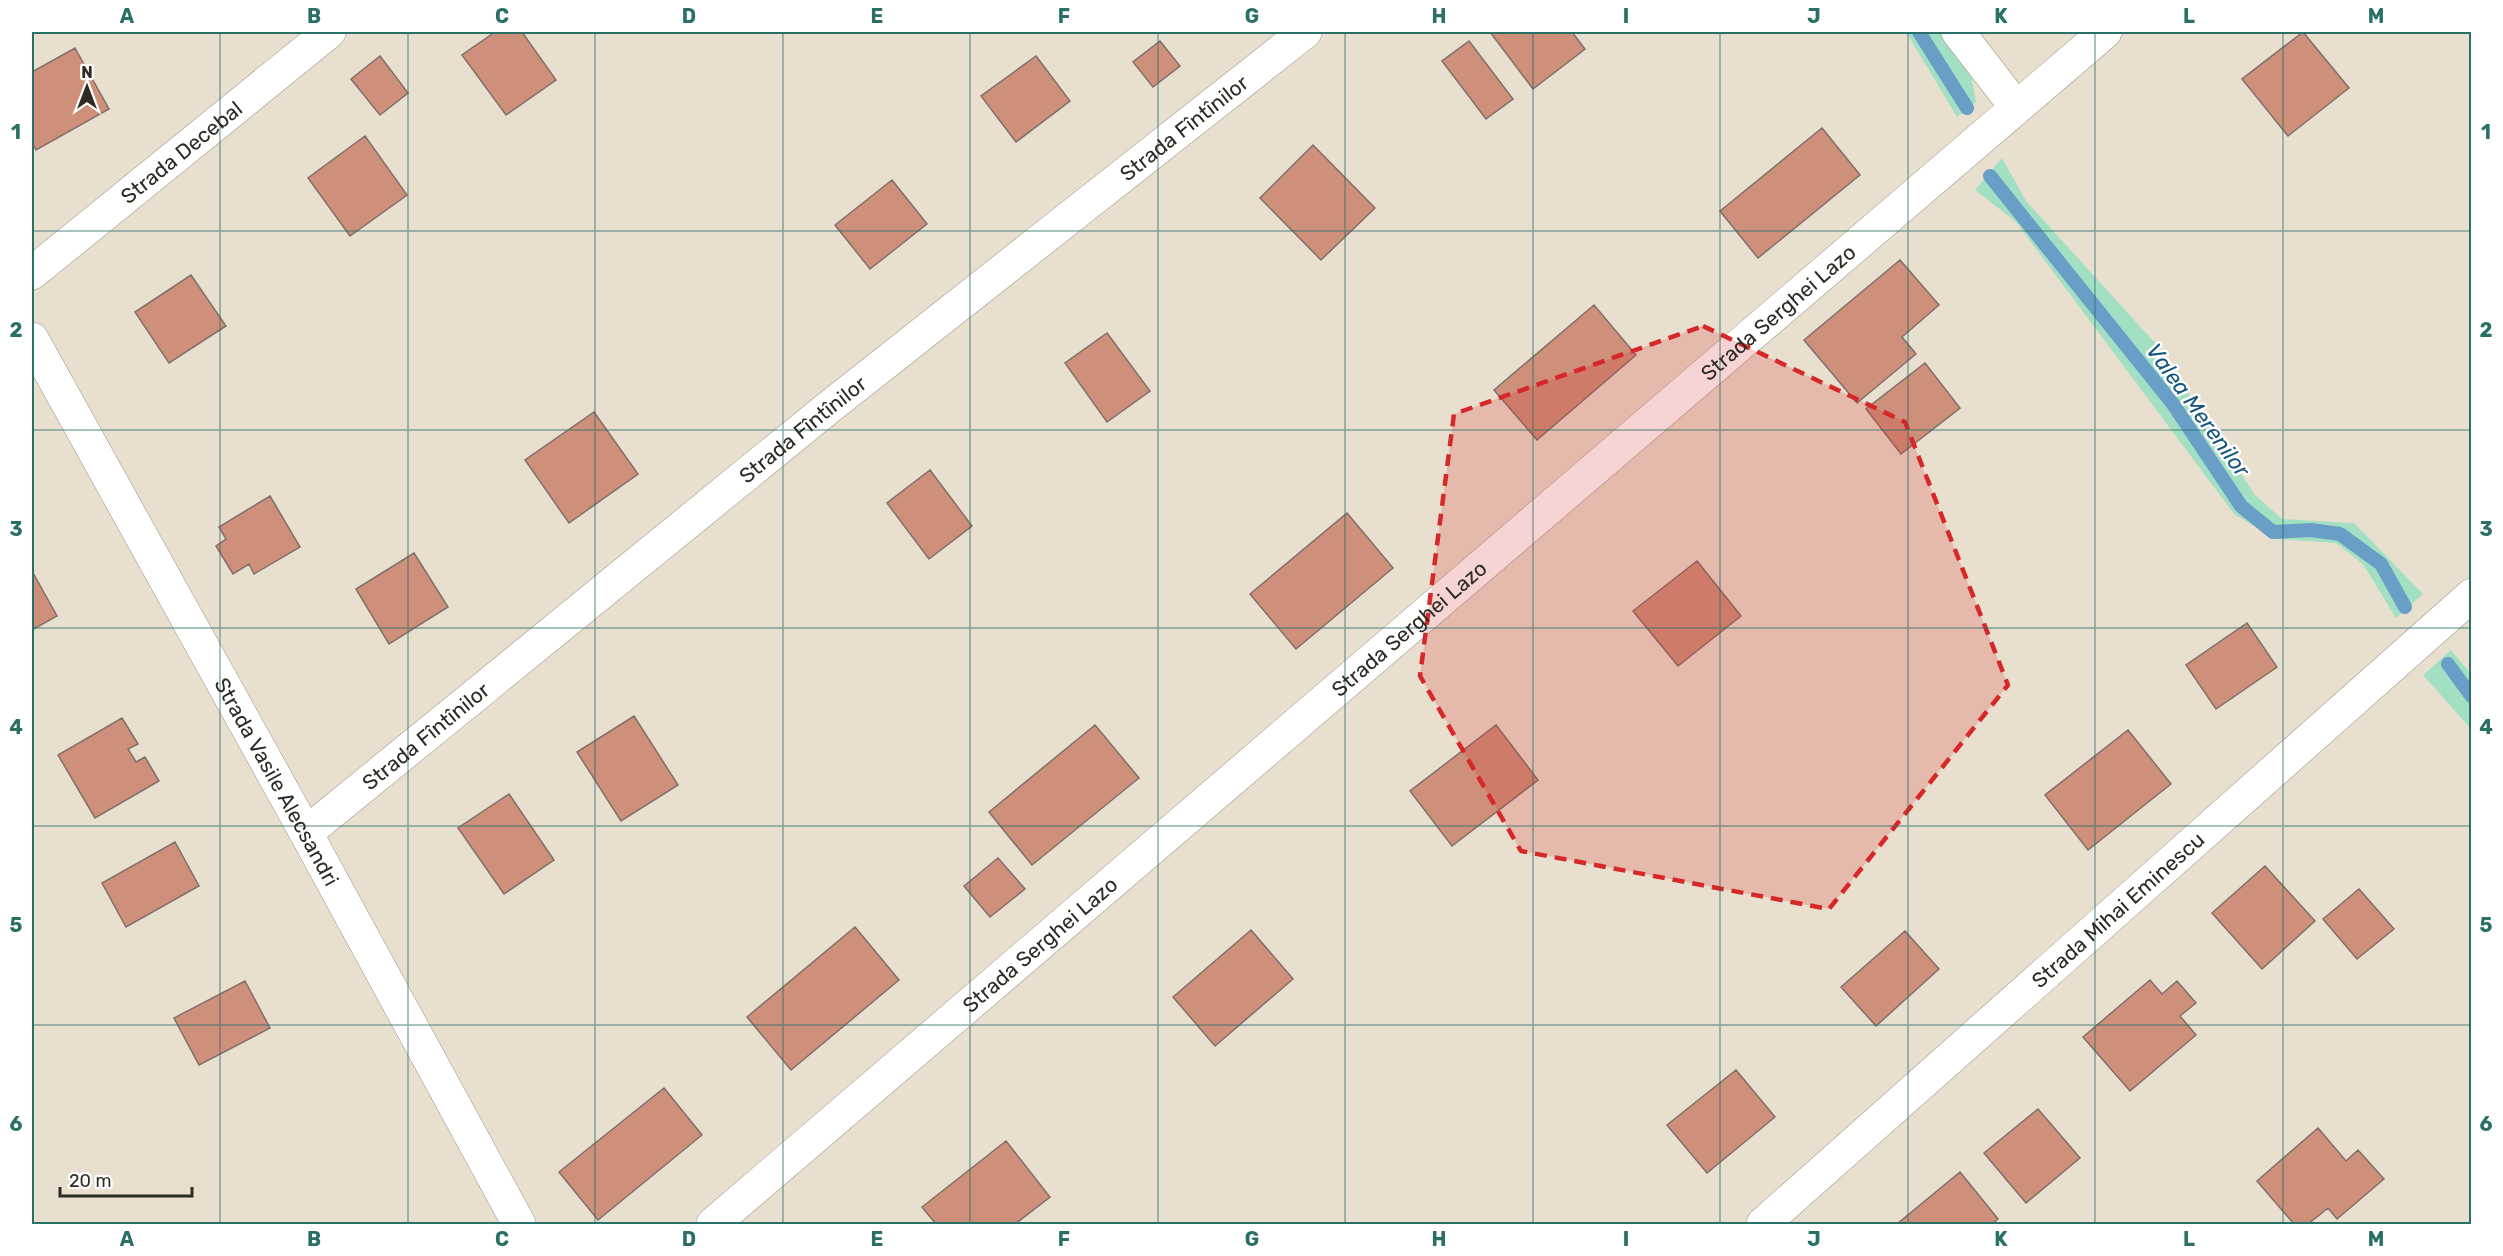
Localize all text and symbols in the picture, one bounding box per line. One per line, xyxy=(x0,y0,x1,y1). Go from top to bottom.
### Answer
text: A xyxy=(120,4,135,28)
text: B xyxy=(307,4,321,28)
text: C xyxy=(495,4,509,28)
text: D xyxy=(682,4,696,28)
text: E xyxy=(871,4,883,28)
text: F xyxy=(1058,4,1070,28)
text: G xyxy=(1245,4,1259,28)
text: H xyxy=(1432,4,1446,28)
text: I xyxy=(1623,4,1629,28)
text: J xyxy=(1807,4,1821,28)
text: K xyxy=(1994,4,2008,28)
text: L xyxy=(2183,4,2195,28)
text: M xyxy=(2368,4,2384,28)
north arrow xyxy=(57,57,117,117)
text: N xyxy=(81,63,93,82)
street label: Strada Fîntînilor xyxy=(1115,69,1253,186)
street label: Strada Decebal xyxy=(115,95,247,209)
text: 1 xyxy=(11,120,21,144)
text: 1 xyxy=(2481,120,2491,144)
street label: Strada Serghei Lazo xyxy=(1695,239,1860,385)
text: 2 xyxy=(10,318,23,342)
text: 2 xyxy=(2480,318,2493,342)
water label: Valea Merenilor xyxy=(2140,338,2257,483)
street label: Strada Fîntînilor xyxy=(734,370,871,488)
text: 3 xyxy=(9,517,23,541)
text: 3 xyxy=(2479,517,2493,541)
street label: Strada Serghei Lazo xyxy=(1326,555,1491,701)
street label: Strada Vasile Alecsandri xyxy=(210,673,345,890)
street label: Strada Fîntînilor xyxy=(357,677,494,795)
text: 4 xyxy=(9,715,23,739)
text: 4 xyxy=(2479,715,2493,739)
street label: Strada Mihai Eminescu xyxy=(2026,826,2209,993)
street label: Strada Serghei Lazo xyxy=(957,871,1122,1018)
text: 5 xyxy=(10,913,23,937)
text: 5 xyxy=(2480,913,2493,937)
text: 6 xyxy=(9,1112,23,1136)
text: 6 xyxy=(2479,1112,2493,1136)
scale bar xyxy=(60,1160,192,1198)
text: 20 m xyxy=(69,1170,111,1192)
text: A xyxy=(120,1227,135,1251)
text: B xyxy=(307,1227,321,1251)
text: C xyxy=(495,1227,509,1251)
text: D xyxy=(682,1227,696,1251)
text: E xyxy=(871,1227,883,1251)
text: F xyxy=(1058,1227,1070,1251)
text: G xyxy=(1245,1227,1259,1251)
text: H xyxy=(1432,1227,1446,1251)
text: I xyxy=(1623,1227,1629,1251)
text: J xyxy=(1807,1227,1821,1251)
text: K xyxy=(1994,1227,2008,1251)
text: L xyxy=(2183,1227,2195,1251)
text: M xyxy=(2368,1227,2384,1251)

